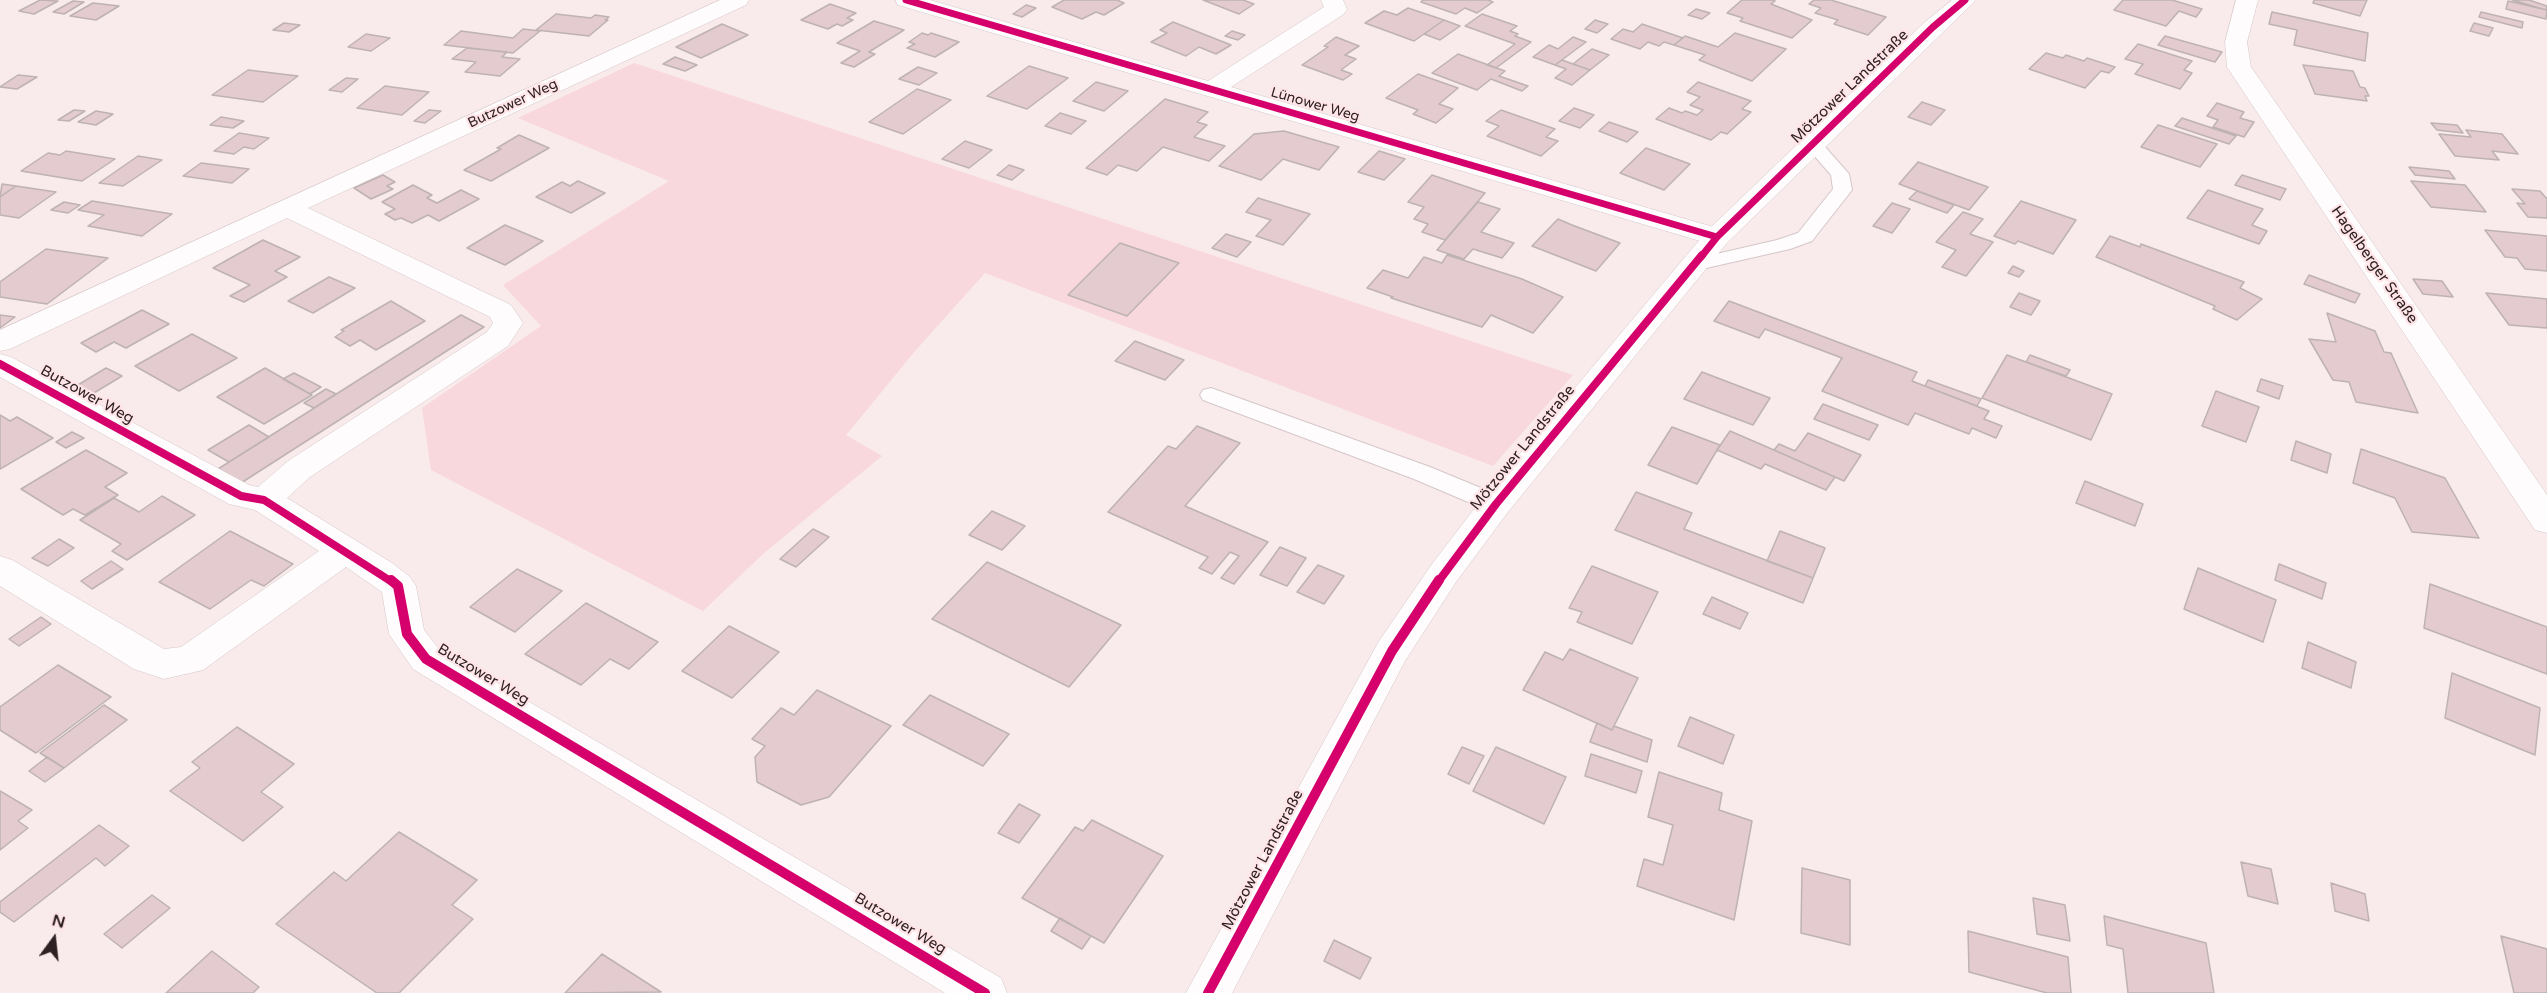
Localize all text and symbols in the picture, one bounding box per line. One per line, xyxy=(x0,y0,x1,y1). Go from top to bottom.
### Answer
street label: Mötzower Landstraße xyxy=(1788,26,1912,148)
street label: Butzower Weg xyxy=(465,76,561,132)
street label: Lünower Weg xyxy=(1269,84,1361,126)
street label: Hagelberger Straße xyxy=(2327,203,2421,327)
street label: Butzower Weg xyxy=(37,362,137,428)
street label: Mötzower Landstraße xyxy=(1467,382,1579,514)
street label: Butzower Weg xyxy=(434,641,532,709)
street label: Mötzower Landstraße xyxy=(1218,787,1308,933)
street label: Butzower Weg xyxy=(851,890,949,958)
north arrow xyxy=(24,909,84,969)
text: N xyxy=(50,910,67,933)

